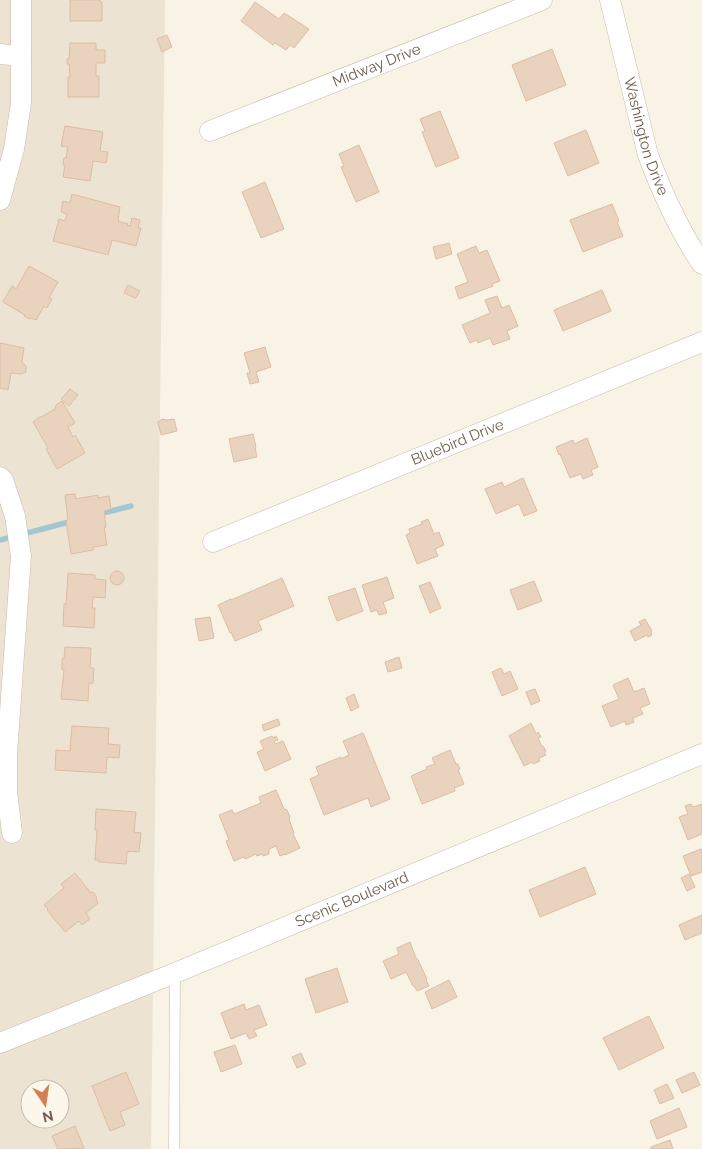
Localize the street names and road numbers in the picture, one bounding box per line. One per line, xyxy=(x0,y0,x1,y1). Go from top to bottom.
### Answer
street label: Midway Drive xyxy=(330,40,423,91)
street label: Washington Drive xyxy=(620,75,672,198)
street label: Bluebird Drive xyxy=(408,415,506,469)
street label: Scenic Boulevard xyxy=(292,868,411,931)

